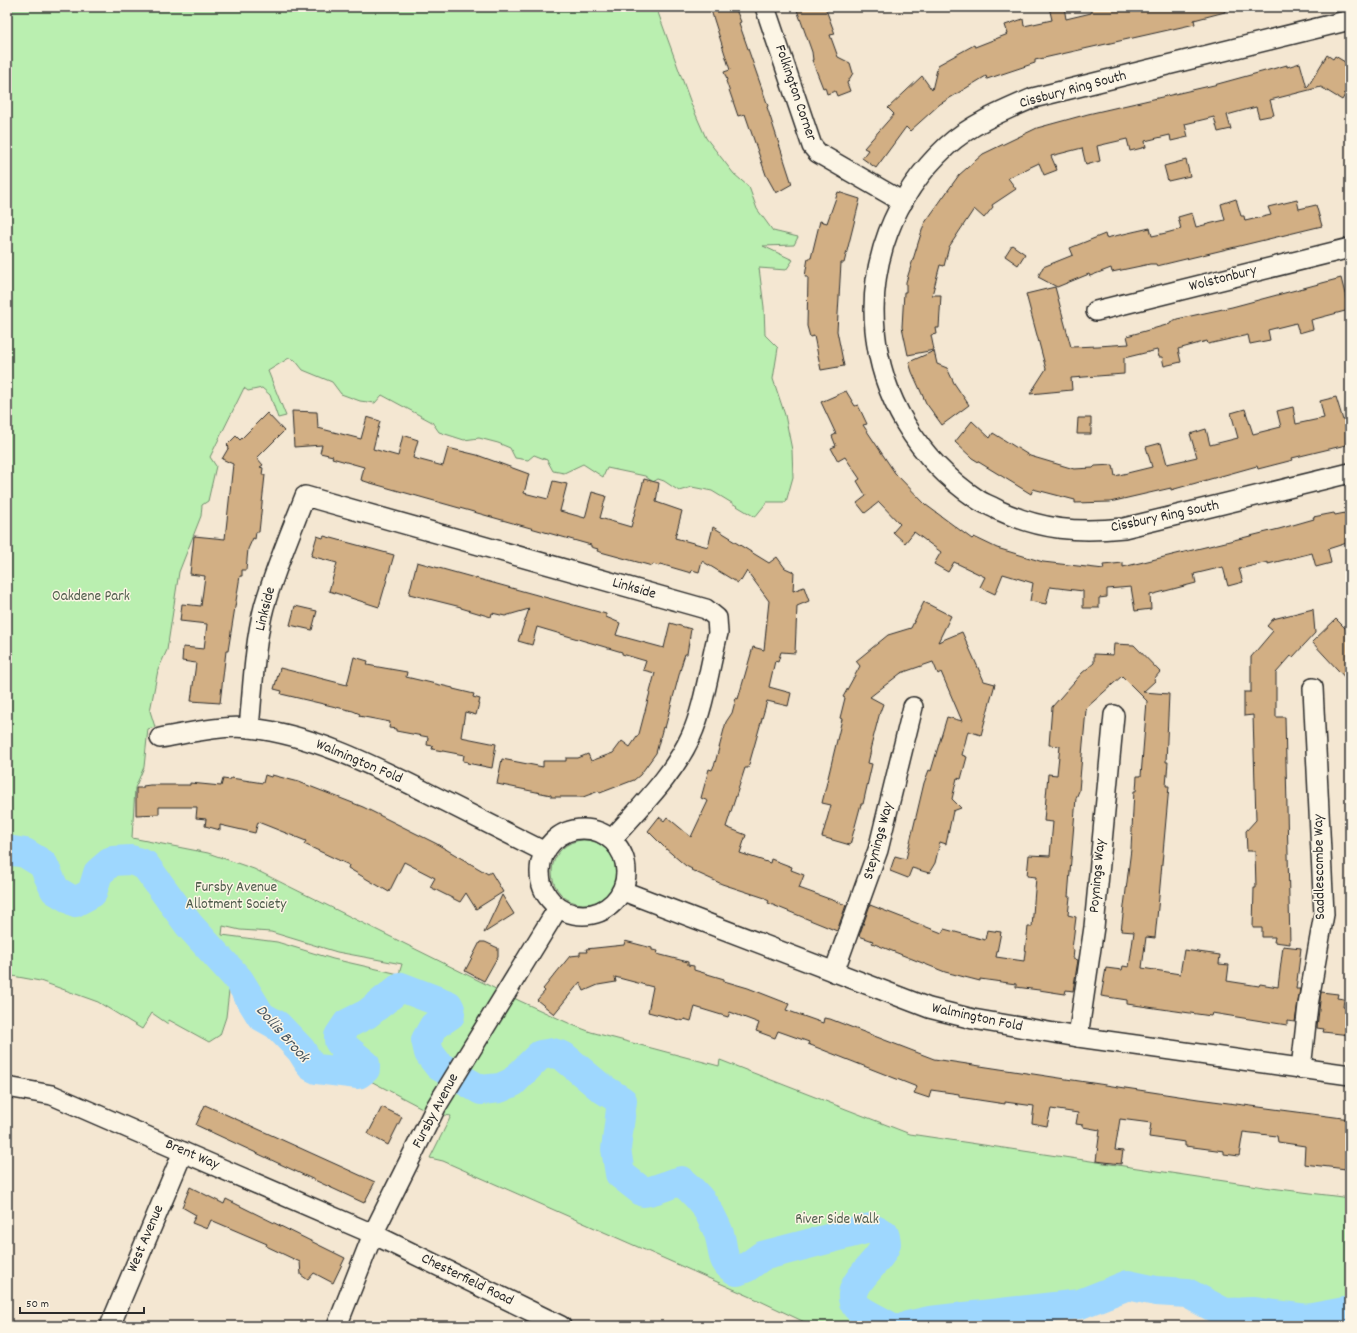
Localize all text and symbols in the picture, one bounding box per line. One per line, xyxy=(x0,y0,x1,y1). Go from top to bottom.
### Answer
street label: Folkington Corner xyxy=(768,42,822,145)
street label: Cissbury Ring South xyxy=(1017,65,1129,115)
street label: Wolstonbury xyxy=(1187,260,1260,298)
street label: Cissbury Ring South xyxy=(1109,495,1221,539)
street label: Linkside xyxy=(610,572,659,606)
street label: Linkside xyxy=(250,584,282,633)
park label: Oakdene Park xyxy=(52,586,130,608)
street label: Walmington Fold xyxy=(312,734,406,790)
street label: Steynings Way xyxy=(858,799,900,882)
street label: Saddlescombe Way xyxy=(1308,813,1332,920)
street label: Poynings Way xyxy=(1084,837,1112,914)
park label: Fursby Avenue Allotment Society xyxy=(186,877,287,916)
street label: Walmington Fold xyxy=(930,998,1024,1038)
water label: Dollis Brook xyxy=(250,1000,315,1069)
street label: Fursby Avenue xyxy=(407,1069,465,1152)
street label: Brent Way xyxy=(162,1134,223,1177)
street label: West Avenue xyxy=(122,1201,170,1276)
park label: River Side Walk xyxy=(795,1209,879,1231)
street label: Chesterfield Road xyxy=(417,1248,517,1312)
scale bar xyxy=(20,1289,144,1315)
text: 50 m xyxy=(26,1296,49,1313)

